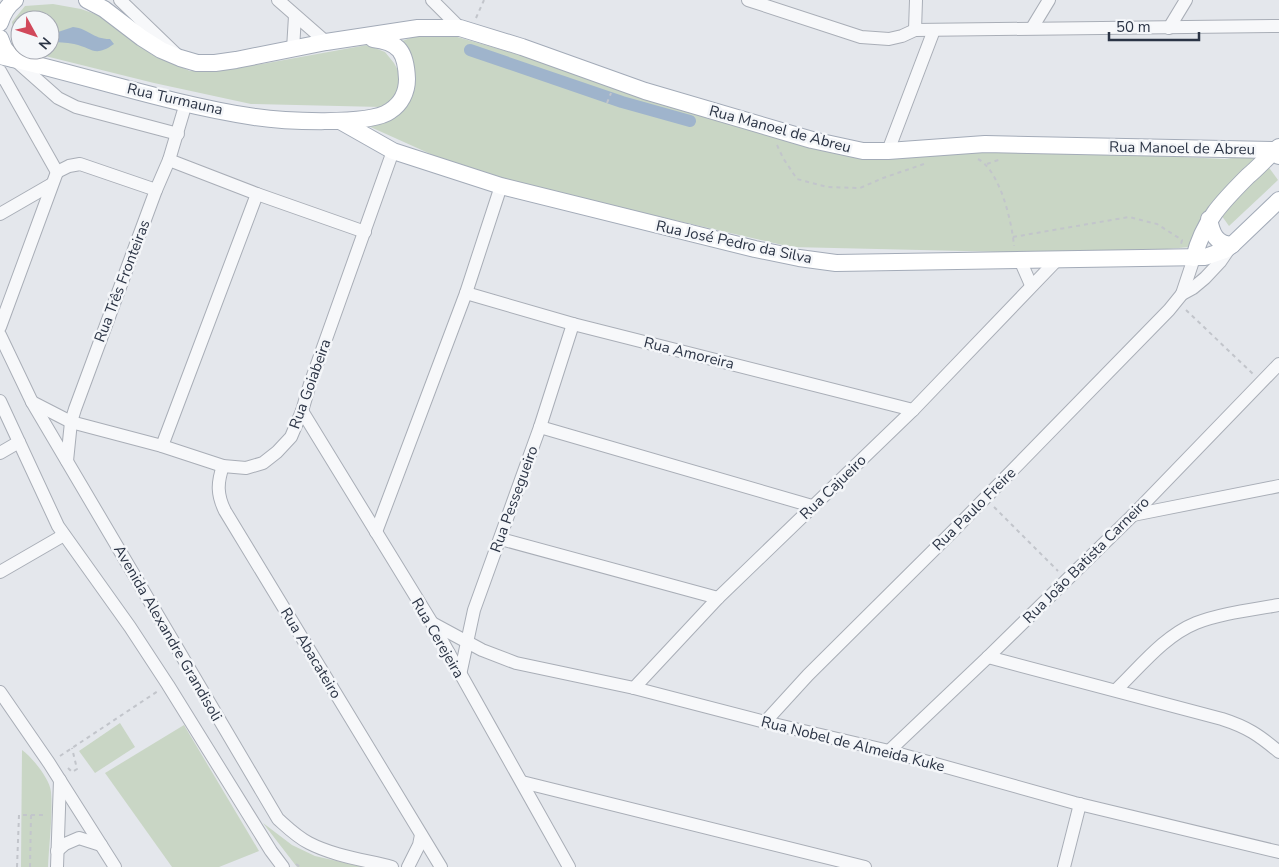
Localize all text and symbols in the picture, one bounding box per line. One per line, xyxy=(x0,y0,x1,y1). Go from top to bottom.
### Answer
north arrow xyxy=(10,10,60,60)
scale bar xyxy=(1109,10,1199,42)
text: 50 m xyxy=(1116,17,1151,37)
text: N xyxy=(34,33,55,53)
street label: Rua Turmauna xyxy=(125,78,225,120)
street label: Rua Manoel de Abreu xyxy=(707,100,853,158)
street label: Rua Manoel de Abreu xyxy=(1109,137,1255,159)
street label: Rua José Pedro da Silva xyxy=(654,216,814,268)
street label: Rua Três Fronteiras xyxy=(89,217,155,345)
street label: Rua Amoreira xyxy=(642,332,736,374)
street label: Rua Goiabeira xyxy=(284,336,336,432)
street label: Rua Pessegueiro xyxy=(485,443,543,555)
street label: Rua Cajueiro xyxy=(795,450,871,524)
street label: Rua Paulo Freire xyxy=(928,463,1020,555)
street label: Rua João Batista Carneiro xyxy=(1018,492,1154,628)
street label: Avenida Alexandre Grandisoli xyxy=(109,541,227,725)
street label: Rua Cerejeira xyxy=(407,594,469,682)
street label: Rua Abacateiro xyxy=(276,604,346,702)
street label: Rua Nobel de Almeida Kuke xyxy=(759,712,947,777)

